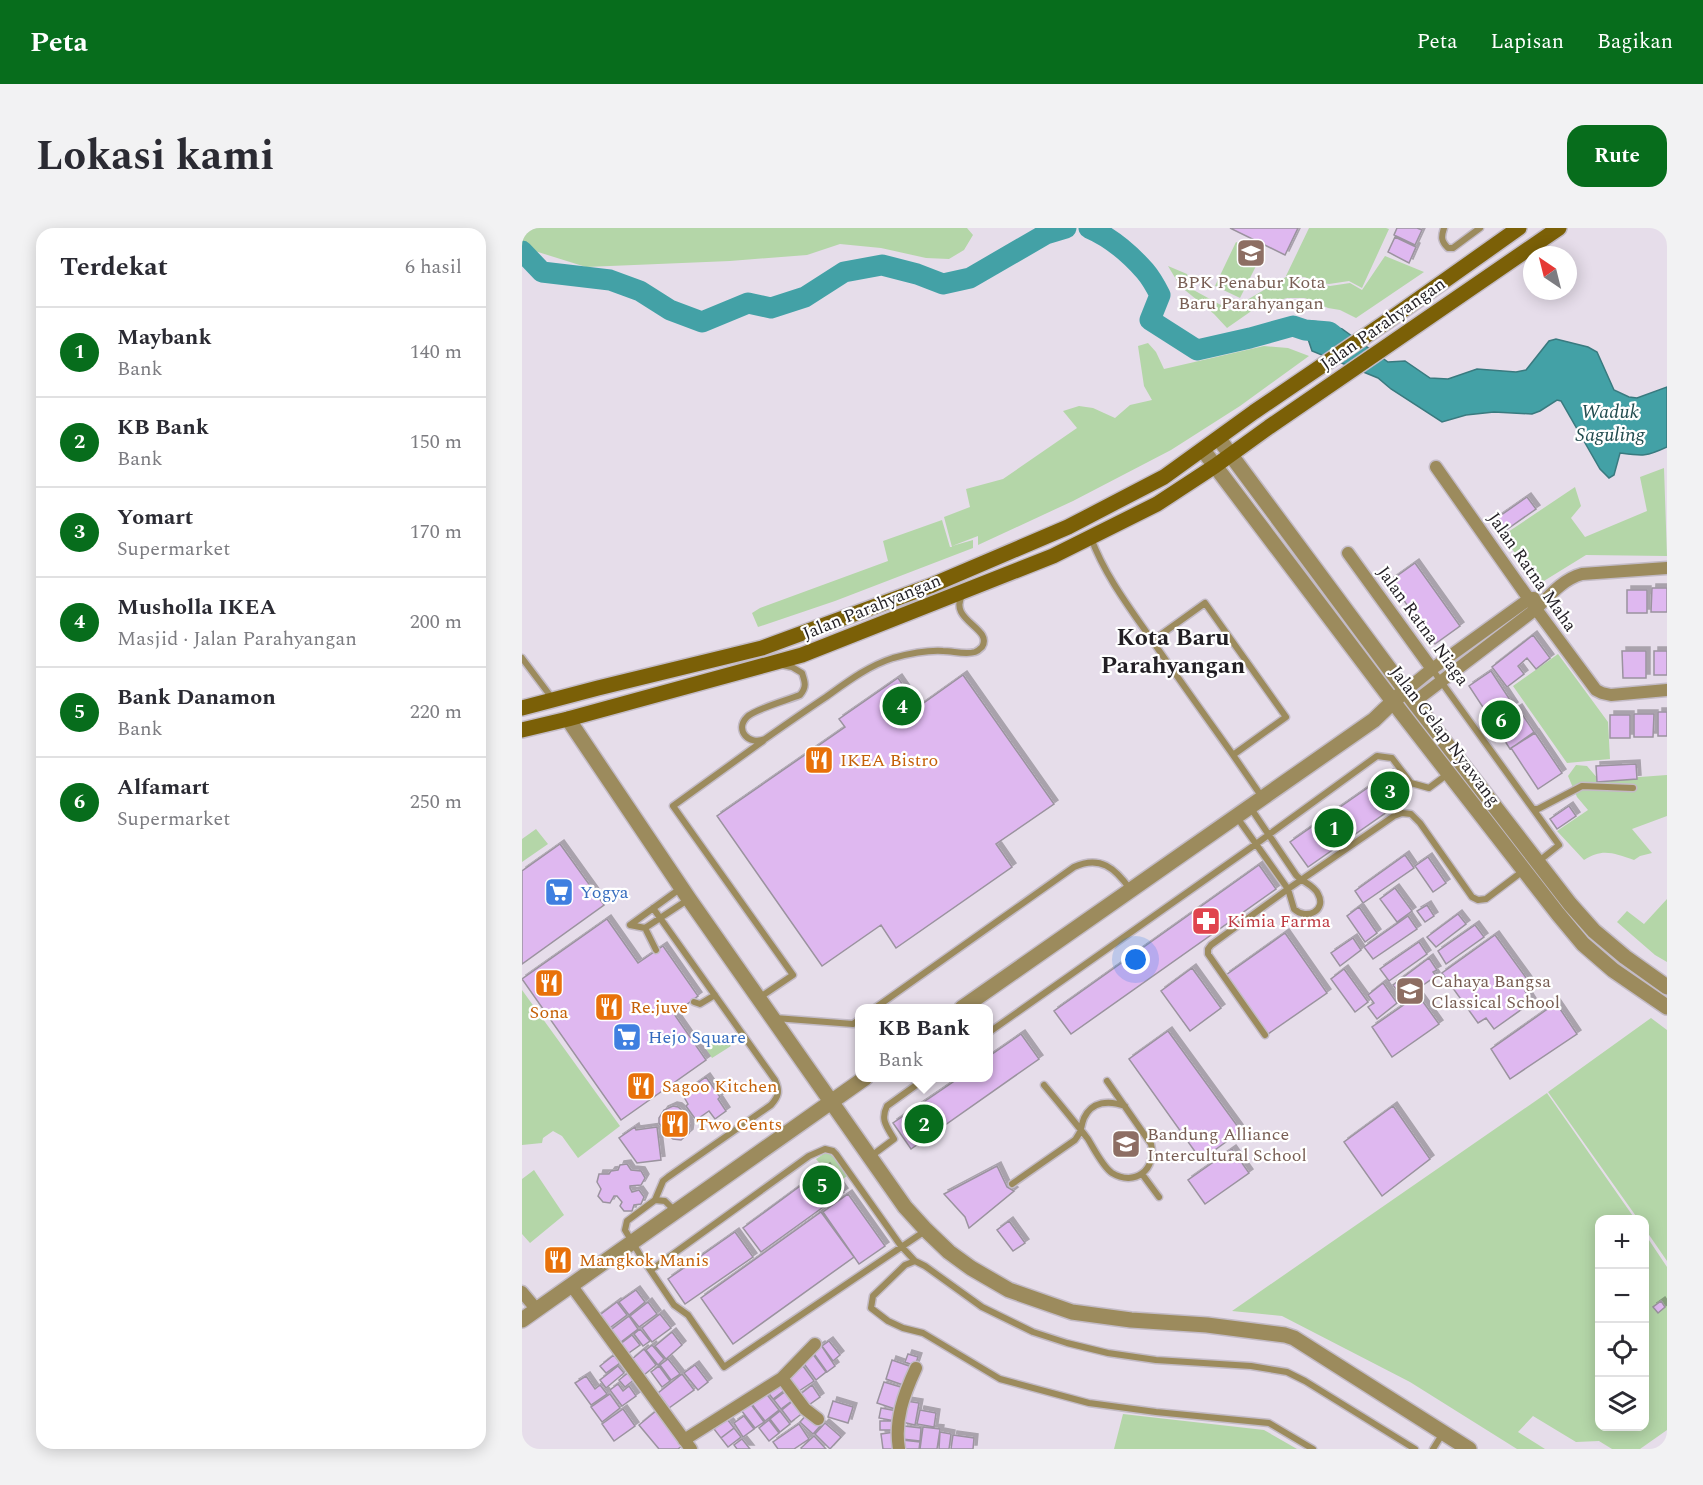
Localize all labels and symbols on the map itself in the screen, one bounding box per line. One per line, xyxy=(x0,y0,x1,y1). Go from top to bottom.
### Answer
school or university icon: BPK Penabur Kota Baru Parahyangan xyxy=(1235,237,1267,269)
north arrow xyxy=(1523,246,1577,300)
place label: BPK Penabur Kota Baru Parahyangan xyxy=(1176,269,1326,317)
street label: Jalan Parahyangan xyxy=(1315,271,1451,377)
water label: Waduk Saguling xyxy=(1576,397,1646,450)
street label: Jalan Ratna Maha xyxy=(1481,507,1583,637)
street label: Jalan Ratna Niaga xyxy=(1370,560,1476,692)
street label: Jalan Parahyangan xyxy=(799,567,945,647)
district label: Kota Baru Parahyangan xyxy=(1101,620,1245,684)
street label: Jalan Gelap Nyawang xyxy=(1383,660,1507,812)
pin: 4 xyxy=(882,684,922,728)
pin: 6 xyxy=(1482,698,1520,742)
restaurant icon: IKEA Bistro xyxy=(803,744,835,776)
place label: IKEA Bistro xyxy=(840,747,938,774)
pin: 3 xyxy=(1370,768,1410,814)
pin: 1 xyxy=(1314,806,1354,850)
supermarket icon: Yogya xyxy=(543,876,575,908)
place label: Yogya xyxy=(580,879,629,906)
pharmacy icon: Kimia Farma xyxy=(1190,905,1222,937)
place label: Kimia Farma xyxy=(1227,908,1331,935)
your location xyxy=(1121,945,1150,974)
restaurant icon: Sona xyxy=(533,967,565,999)
place label: Cahaya Bangsa Classical School xyxy=(1431,968,1560,1016)
school or university icon: Cahaya Bangsa Classical School xyxy=(1394,975,1426,1007)
restaurant icon: Re.juve xyxy=(593,991,625,1023)
place label: Re.juve xyxy=(630,994,688,1021)
place label: Sona xyxy=(530,999,569,1026)
supermarket icon: Hejo Square xyxy=(611,1021,643,1053)
place label: Hejo Square xyxy=(648,1024,746,1051)
restaurant icon: Sagoo Kitchen xyxy=(625,1070,657,1102)
place label: Sagoo Kitchen xyxy=(662,1073,777,1100)
pin: 2 xyxy=(904,1102,944,1146)
restaurant icon: Two Cents xyxy=(659,1108,691,1140)
place label: Two Cents xyxy=(696,1111,782,1138)
place label: Bandung Alliance Intercultural School xyxy=(1147,1121,1307,1169)
school or university icon: Bandung Alliance Intercultural School xyxy=(1110,1128,1142,1160)
pin: 5 xyxy=(802,1162,842,1208)
restaurant icon: Mangkok Manis xyxy=(542,1244,574,1276)
place label: Mangkok Manis xyxy=(579,1247,709,1274)

